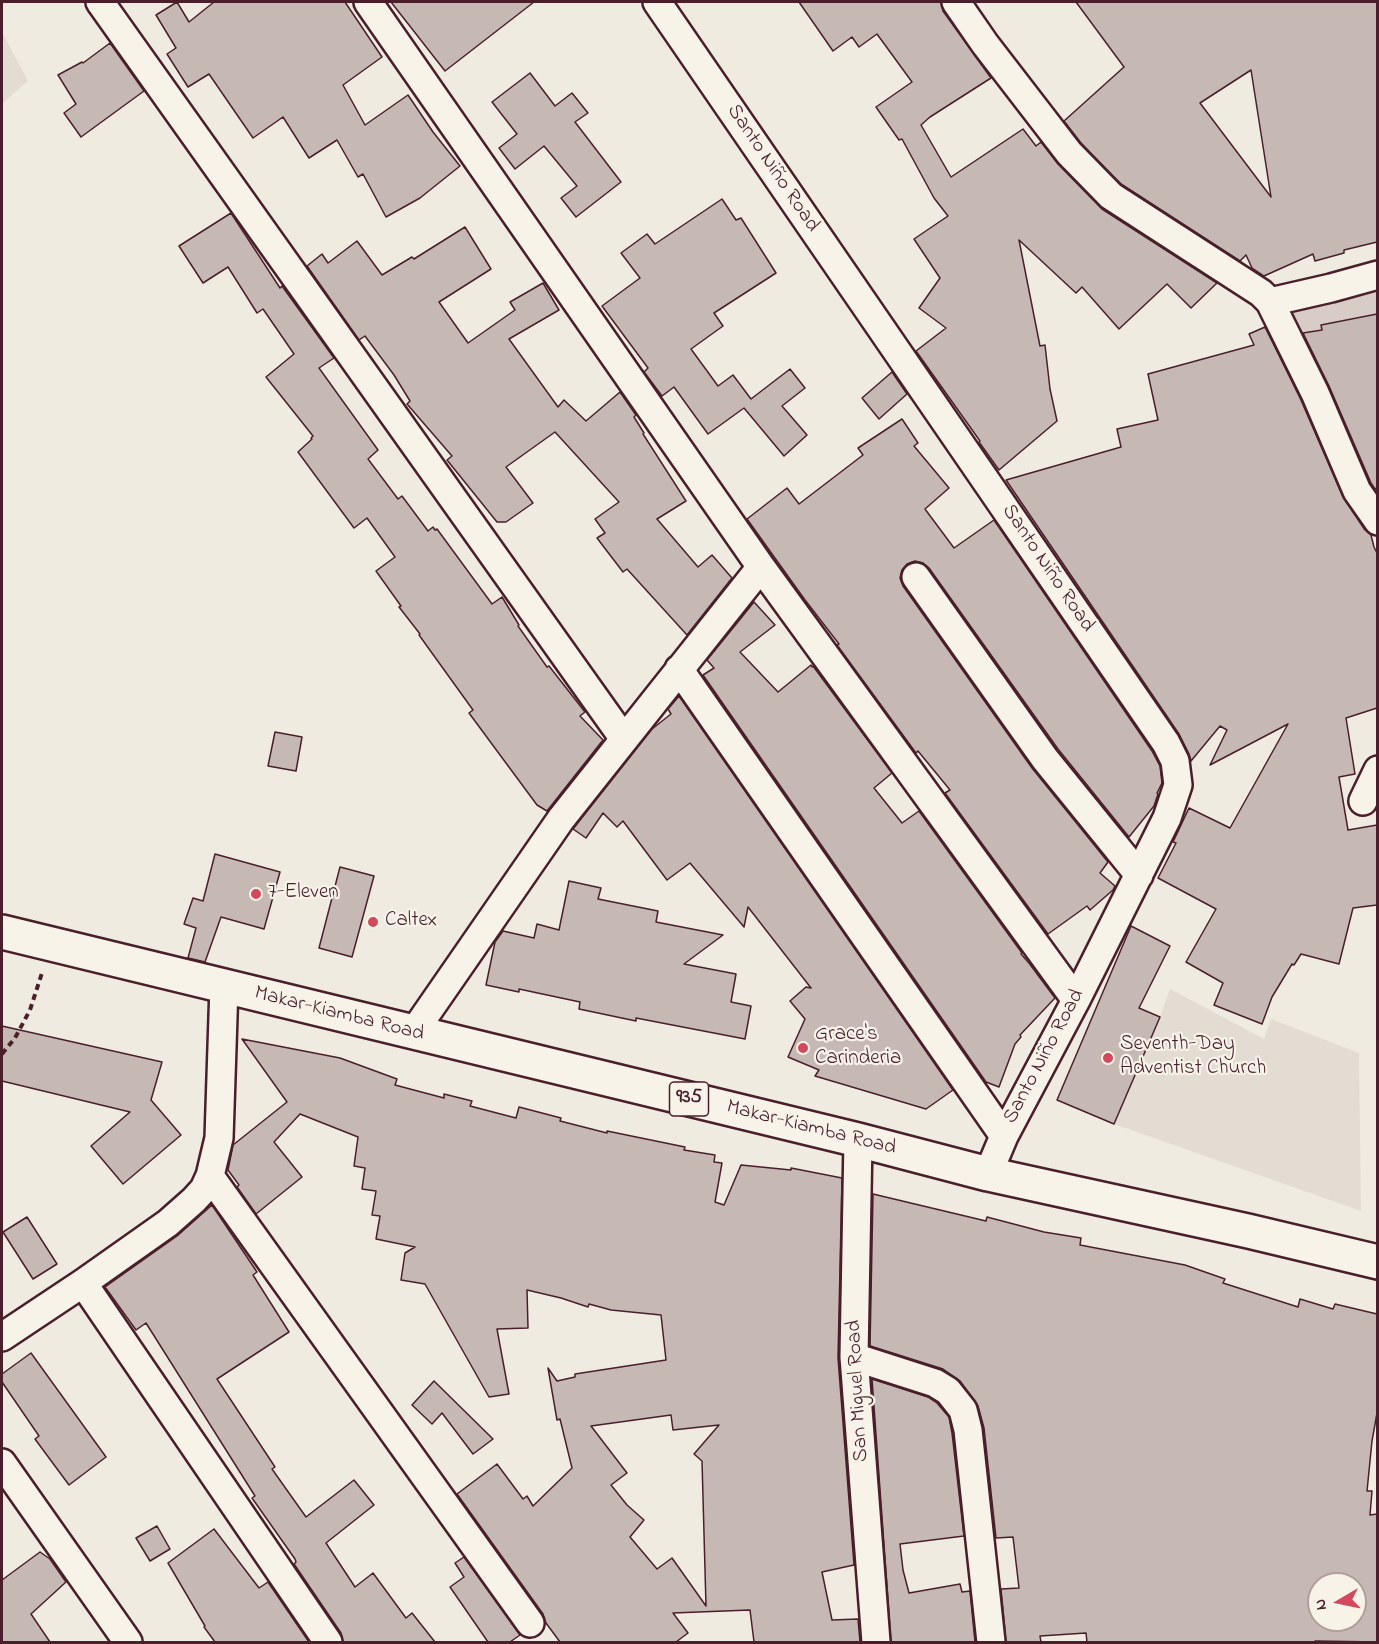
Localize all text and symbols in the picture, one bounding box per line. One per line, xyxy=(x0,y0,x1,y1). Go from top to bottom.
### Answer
street label: Santo Niño Road xyxy=(720,100,824,238)
street label: Santo Niño Road xyxy=(995,500,1099,638)
place label: 7-Eleven xyxy=(268,881,339,907)
marker: 7-Eleven xyxy=(249,887,263,901)
place label: Caltex xyxy=(385,909,437,935)
marker: Caltex xyxy=(366,915,380,929)
street label: Makar-Kiamba Road xyxy=(252,982,426,1048)
street label: Santo Niño Road xyxy=(999,986,1091,1128)
place label: Grace's Carinderia xyxy=(815,1023,901,1073)
place label: Seventh-Day Adventist Church xyxy=(1120,1033,1266,1083)
marker: Grace's Carinderia xyxy=(796,1041,810,1055)
marker: Seventh-Day Adventist Church xyxy=(1101,1051,1115,1065)
road number: 935 xyxy=(670,1082,708,1116)
street label: Makar-Kiamba Road xyxy=(724,1096,898,1162)
street label: San Miguel Road xyxy=(843,1319,875,1463)
north arrow xyxy=(1307,1572,1367,1632)
text: N xyxy=(1308,1597,1334,1612)

